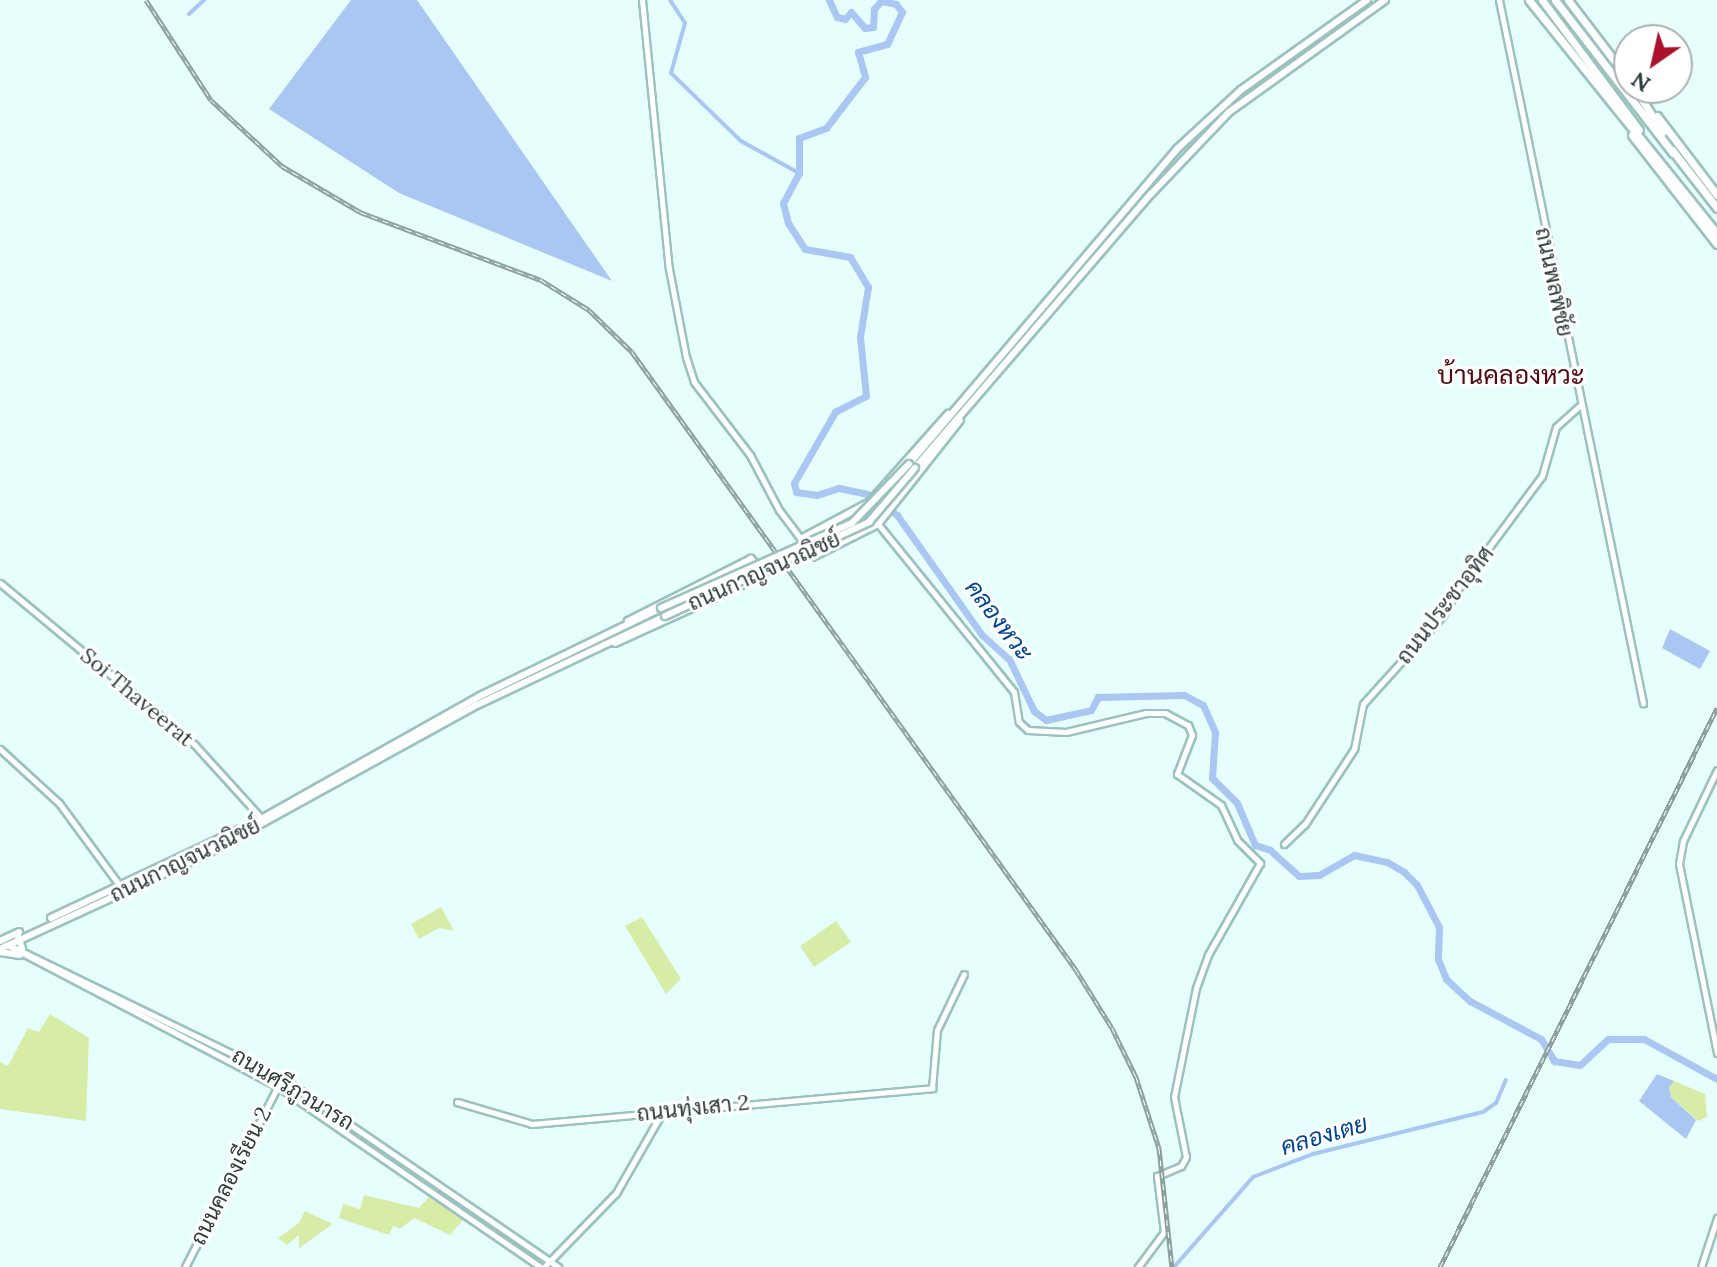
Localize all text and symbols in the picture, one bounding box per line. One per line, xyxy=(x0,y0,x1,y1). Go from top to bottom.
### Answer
north arrow xyxy=(1613,24,1693,104)
text: N xyxy=(1626,66,1656,99)
street label: ถนนพลพิชัย xyxy=(1530,225,1578,339)
district label: บ้านคลองหวะ xyxy=(1437,359,1585,391)
street label: ถนนกาญจนวณิชย์ xyxy=(684,526,844,616)
street label: ถนนประชาอุทิศ xyxy=(1391,541,1499,669)
water label: คลองหวะ xyxy=(959,574,1039,666)
street label: Soi Thaveerat xyxy=(75,642,199,752)
street label: ถนนกาญจนวณิชย์ xyxy=(105,812,265,908)
street label: ถนนศรีภูวนารถ xyxy=(227,1042,359,1136)
street label: ถนนทุ่งเสา 2 xyxy=(635,1089,751,1127)
street label: ถนนคลองเรียน 2 xyxy=(185,1103,277,1249)
water label: คลองเตย xyxy=(1277,1109,1371,1161)

